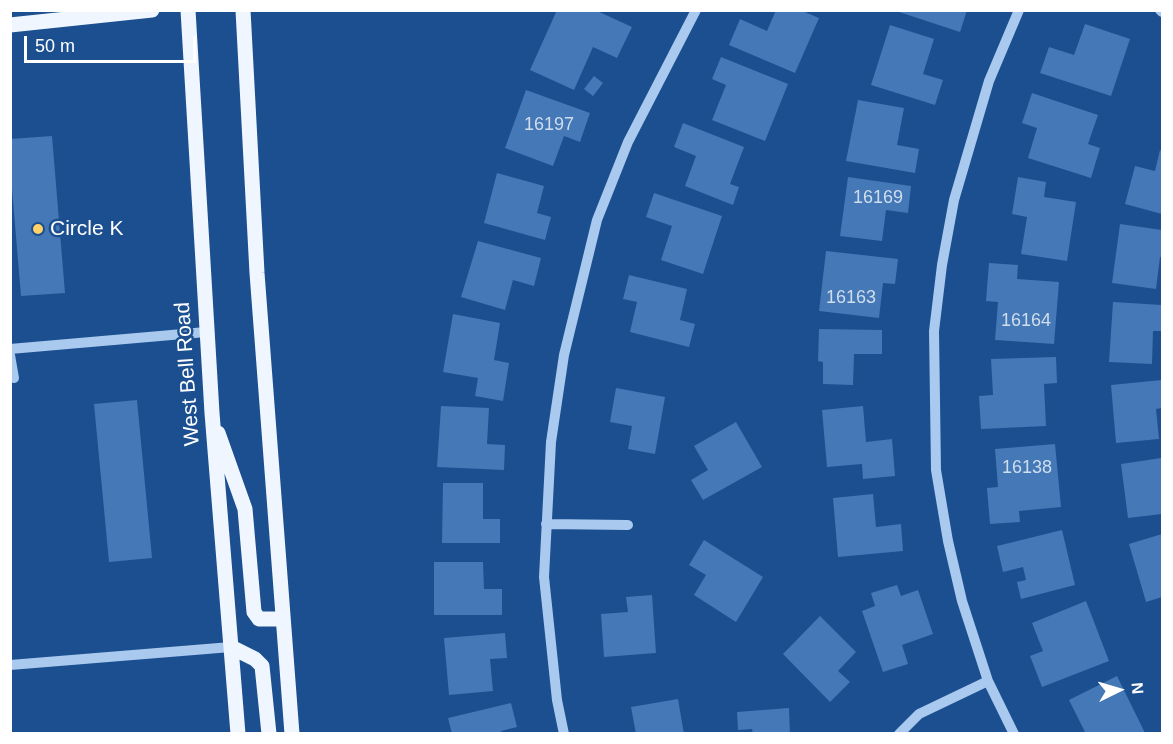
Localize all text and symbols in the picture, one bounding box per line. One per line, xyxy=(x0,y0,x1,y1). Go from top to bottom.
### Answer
scale bar xyxy=(27,24,200,62)
text: 50 m xyxy=(35,36,75,56)
house number: 16197 xyxy=(524,114,574,136)
house number: 16169 xyxy=(853,187,903,209)
place label: Circle K xyxy=(50,216,124,242)
marker: Circle K xyxy=(31,222,45,236)
house number: 16163 xyxy=(826,287,876,309)
street label: West Bell Road xyxy=(170,301,206,447)
house number: 16164 xyxy=(1001,310,1051,332)
house number: 16138 xyxy=(1002,457,1052,479)
north arrow xyxy=(1089,660,1149,720)
text: N xyxy=(1128,682,1146,695)

